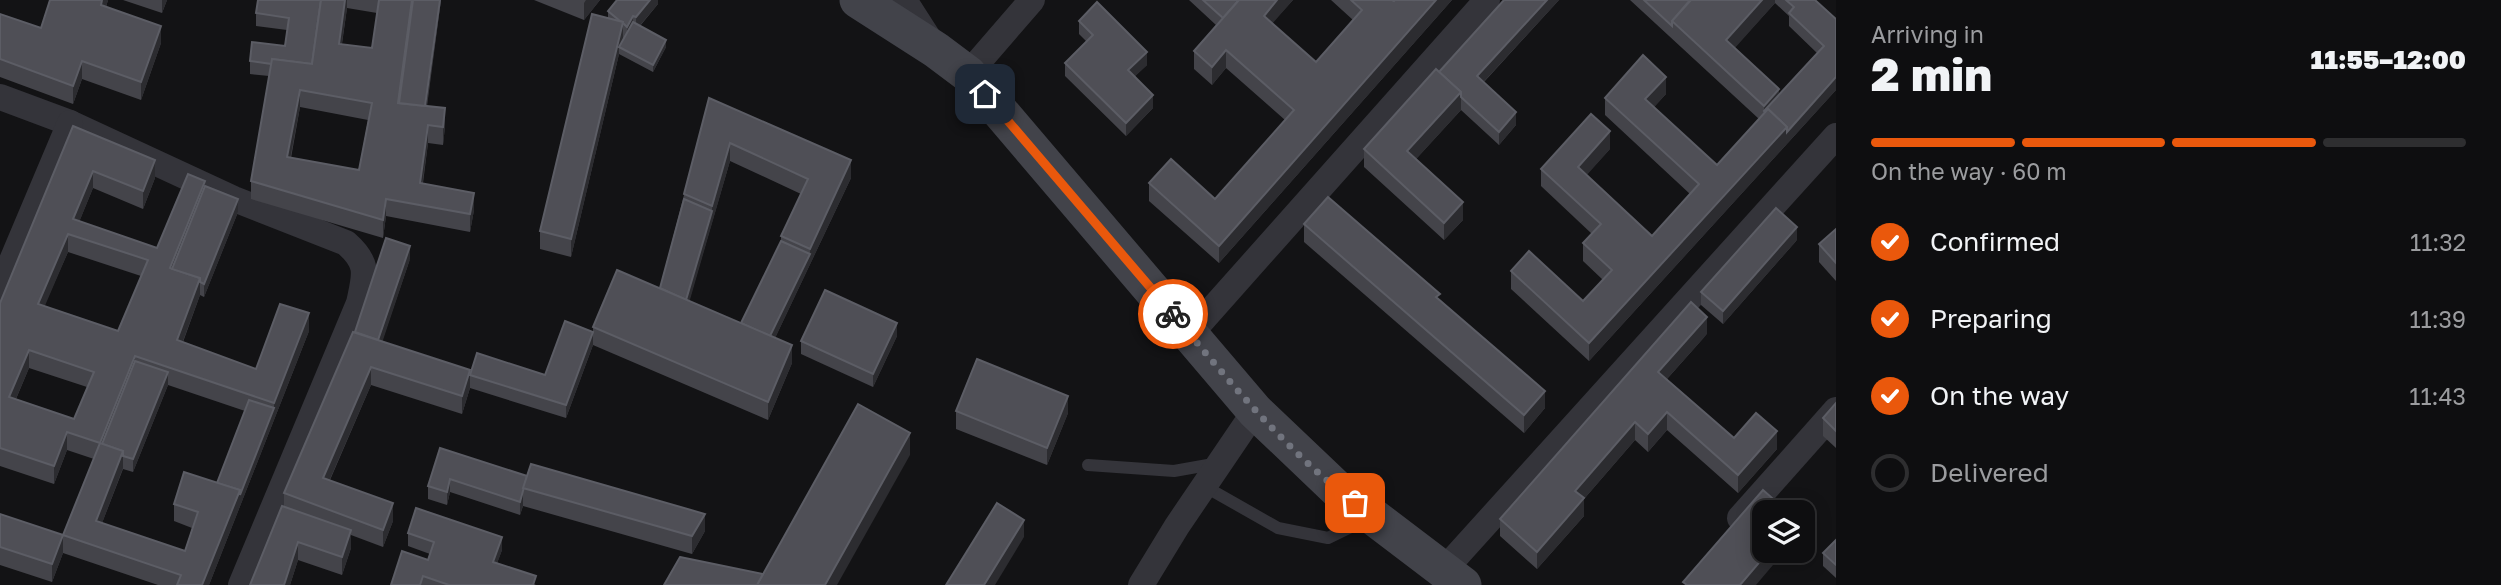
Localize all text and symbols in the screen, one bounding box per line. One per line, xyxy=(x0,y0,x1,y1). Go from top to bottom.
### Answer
text: Arriving in xyxy=(1871,20,1984,48)
text: 11:55–12:00 xyxy=(2311,44,2466,75)
text: 2 min xyxy=(1871,46,1992,101)
pin xyxy=(955,64,1015,124)
icon: home xyxy=(966,75,1004,113)
text: On the way · 60 m xyxy=(1871,157,2067,185)
icon: check xyxy=(1871,223,1909,261)
text: Confirmed xyxy=(1930,226,2060,257)
text: 11:32 xyxy=(2410,228,2466,256)
courier xyxy=(1138,279,1208,349)
icon: bike xyxy=(1154,295,1192,333)
icon: check xyxy=(1871,300,1909,338)
text: Preparing xyxy=(1930,303,2052,334)
text: 11:39 xyxy=(2409,305,2466,333)
icon: check xyxy=(1871,377,1909,415)
text: On the way xyxy=(1930,380,2069,411)
text: 11:43 xyxy=(2409,382,2466,410)
text: Delivered xyxy=(1930,457,2049,488)
pin xyxy=(1325,473,1385,533)
icon: bag xyxy=(1336,484,1374,522)
map controls xyxy=(1752,500,1815,563)
button: layers xyxy=(1752,500,1815,563)

